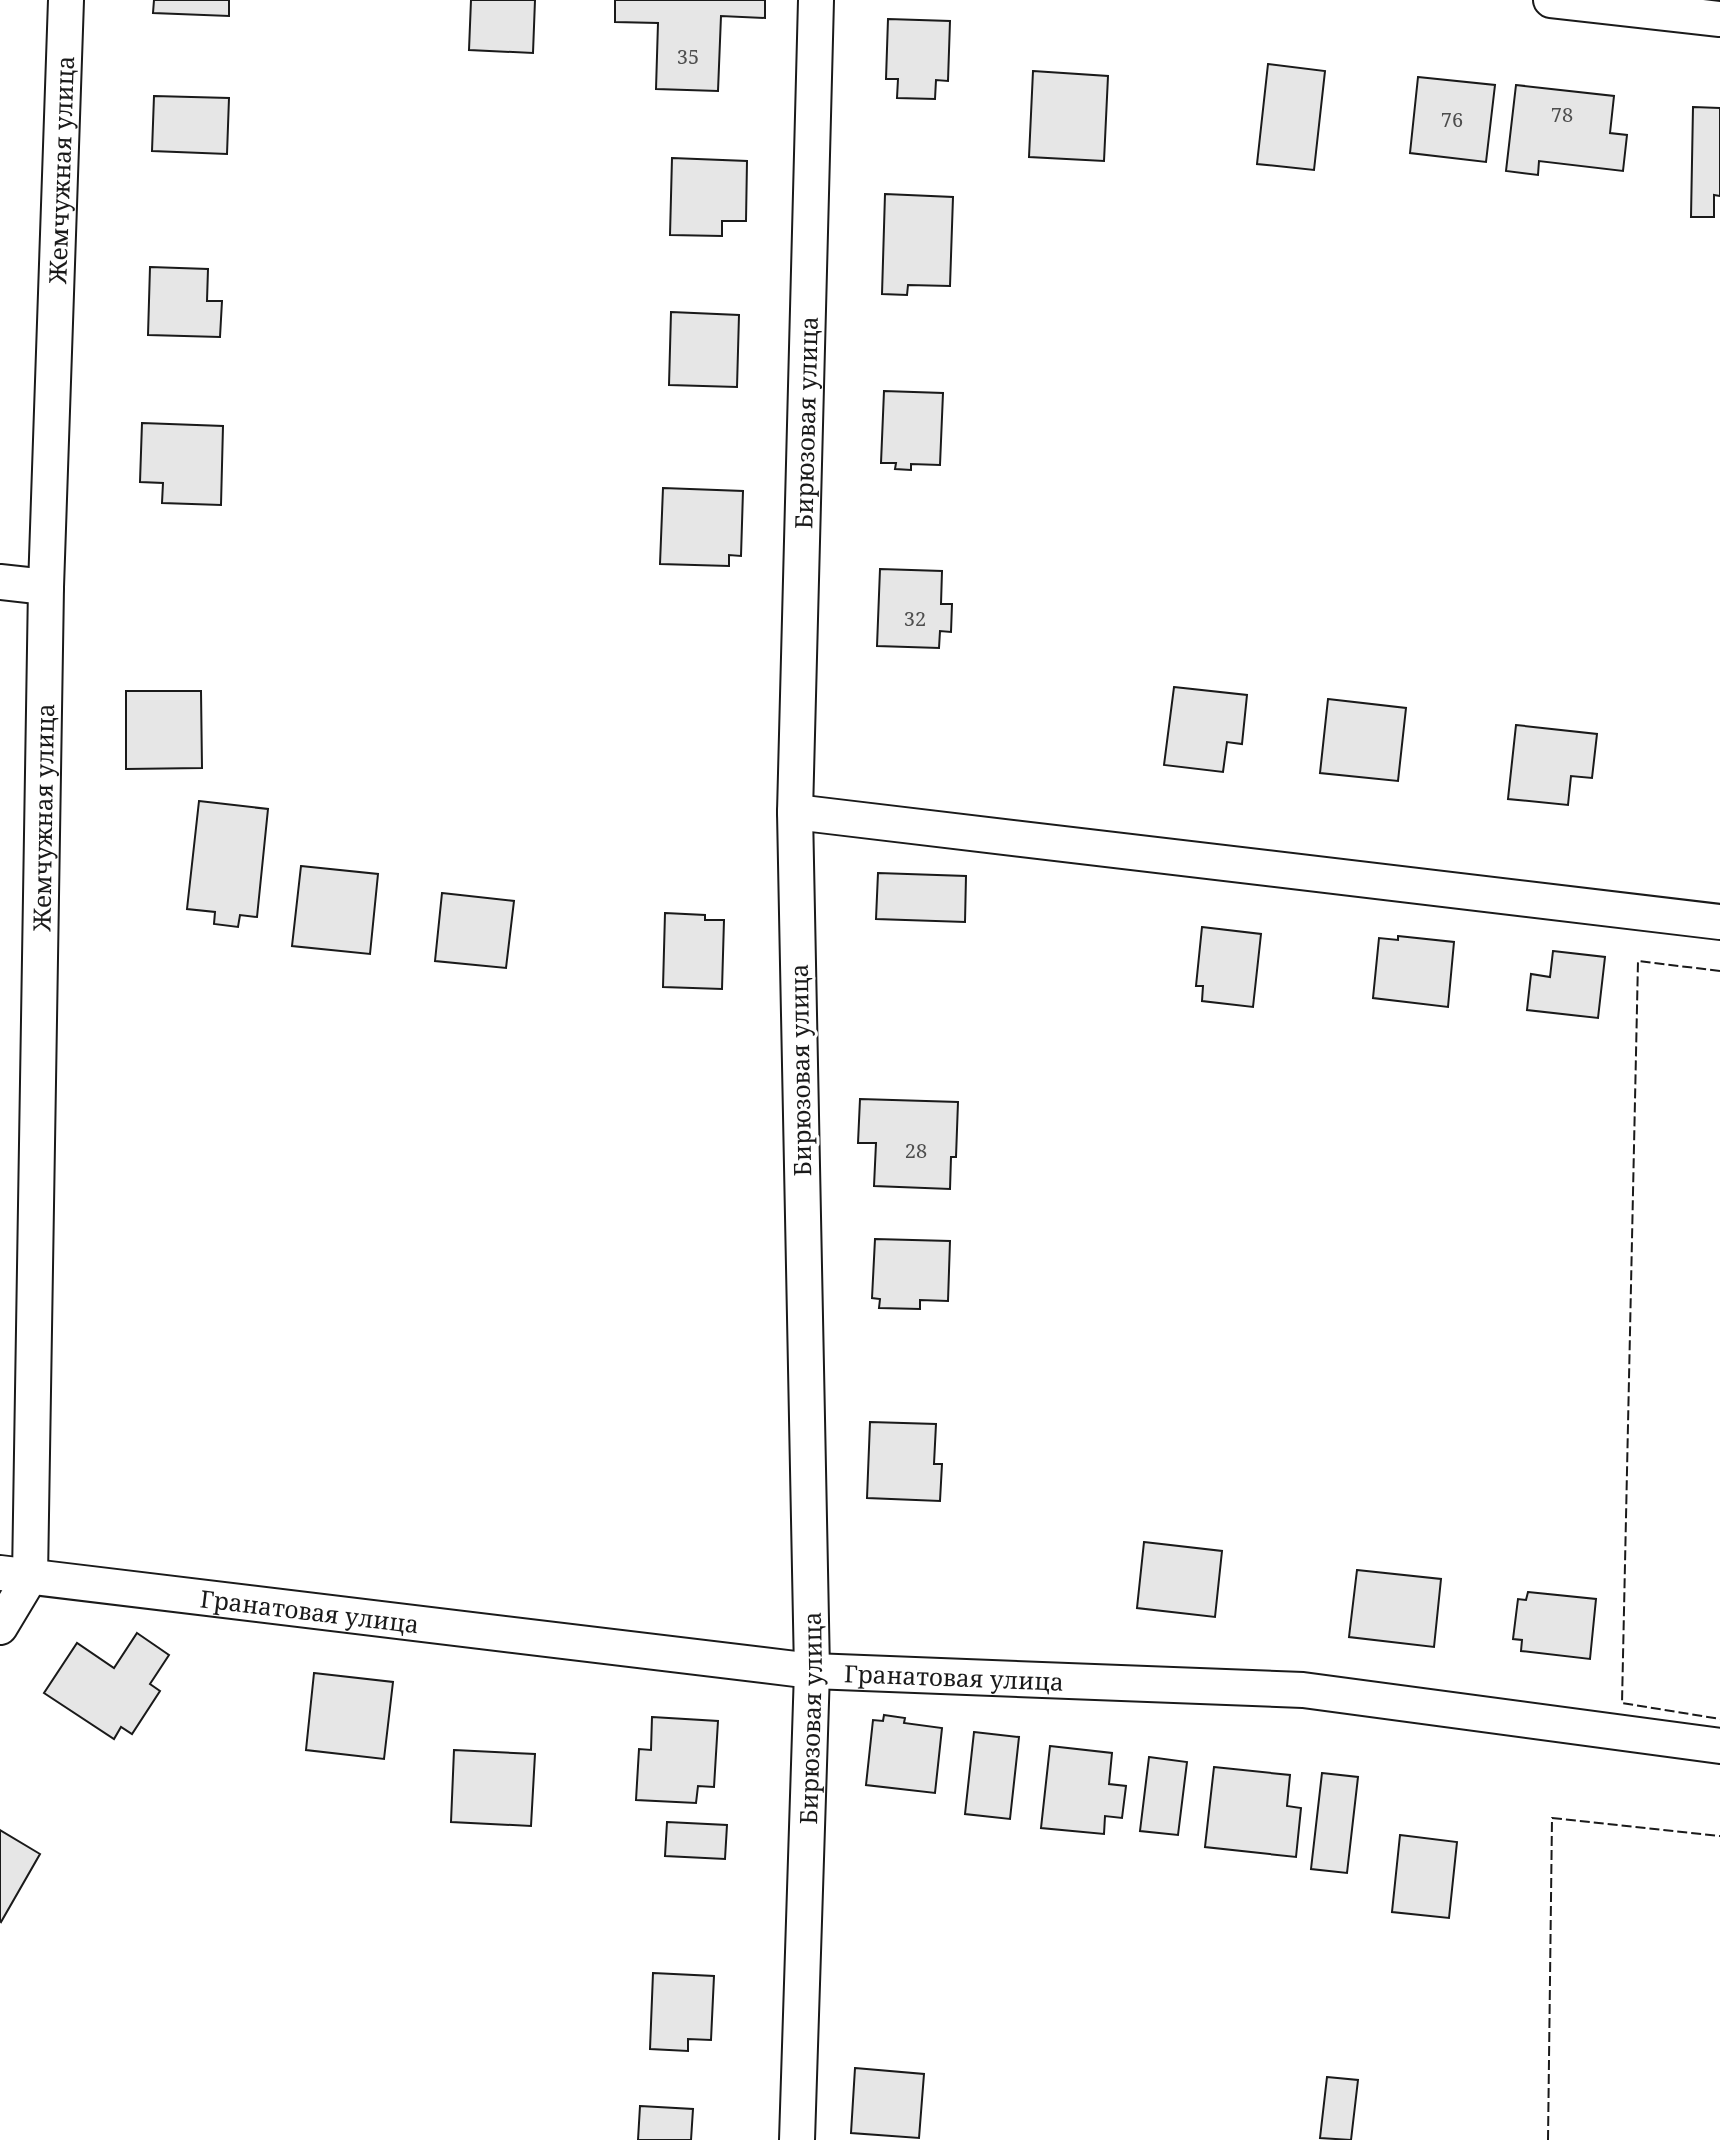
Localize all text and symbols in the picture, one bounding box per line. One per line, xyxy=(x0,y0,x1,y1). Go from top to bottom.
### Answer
house number: 35 xyxy=(677,43,699,70)
street label: Жемчужная улица xyxy=(40,55,81,285)
house number: 78 xyxy=(1551,101,1573,128)
house number: 76 xyxy=(1441,106,1463,133)
street label: Бирюзовая улица xyxy=(786,316,824,529)
house number: 32 xyxy=(904,605,926,632)
street label: Жемчужная улица xyxy=(24,703,61,933)
street label: Бирюзовая улица xyxy=(782,963,818,1177)
house number: 28 xyxy=(905,1137,927,1164)
street label: Гранатовая улица xyxy=(199,1581,421,1640)
street label: Бирюзовая улица xyxy=(791,1612,829,1825)
street label: Гранатовая улица xyxy=(843,1656,1065,1697)

